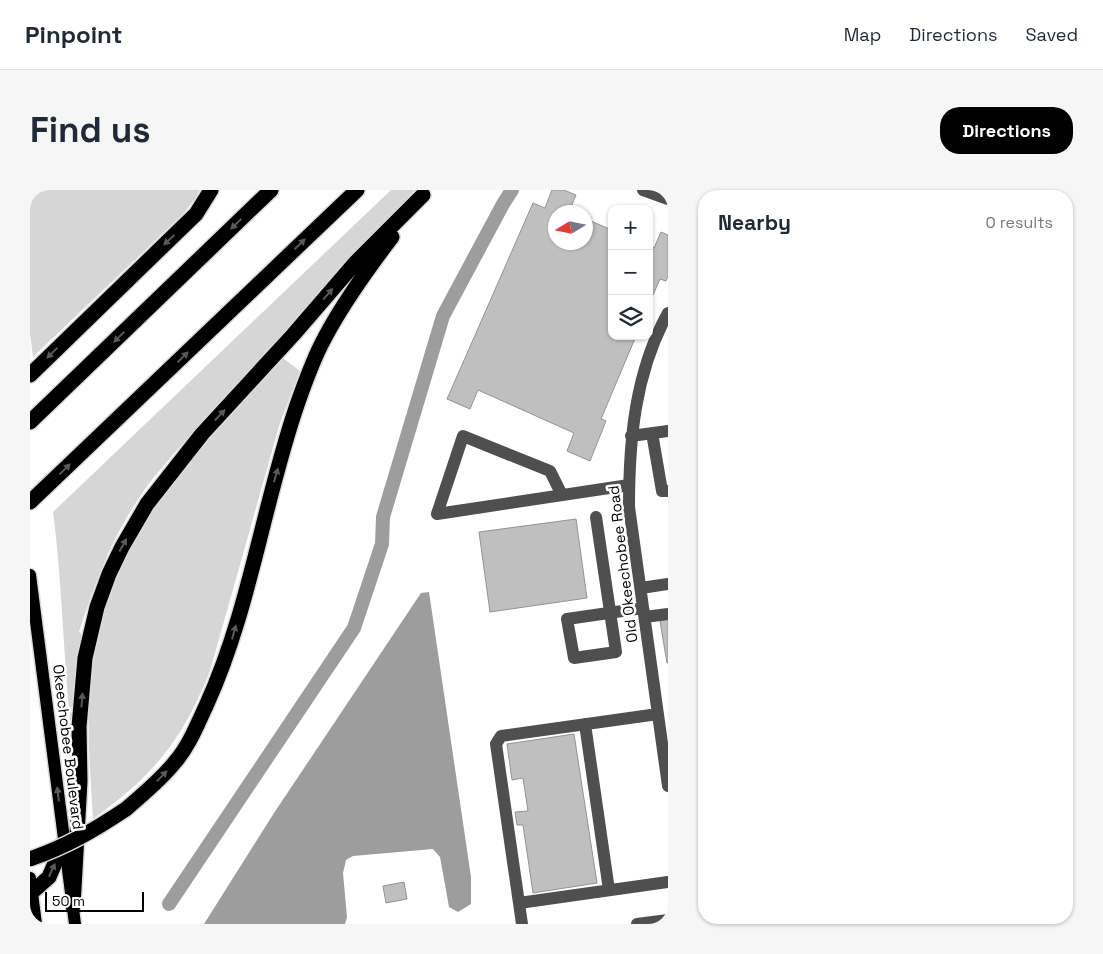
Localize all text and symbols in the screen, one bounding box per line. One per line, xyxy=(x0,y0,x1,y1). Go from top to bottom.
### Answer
text: Pinpoint xyxy=(25,19,122,50)
text: Map xyxy=(844,23,881,46)
text: Directions xyxy=(909,23,998,46)
text: Saved xyxy=(1026,23,1078,46)
button: Directions xyxy=(940,107,1073,154)
text: Find us xyxy=(30,108,151,152)
north arrow xyxy=(548,205,593,250)
map controls xyxy=(608,205,653,340)
button: + xyxy=(608,205,653,250)
text: Nearby xyxy=(718,209,791,236)
text: 0 results xyxy=(985,212,1053,233)
one-way arrow xyxy=(230,218,242,230)
one-way arrow xyxy=(163,234,175,246)
one-way arrow xyxy=(294,239,306,251)
button: − xyxy=(608,250,653,295)
one-way arrow xyxy=(323,287,334,300)
button: layers xyxy=(608,295,653,340)
one-way arrow xyxy=(113,331,125,343)
one-way arrow xyxy=(46,347,58,359)
one-way arrow xyxy=(176,351,188,363)
one-way arrow xyxy=(214,409,226,421)
one-way arrow xyxy=(59,463,71,475)
one-way arrow xyxy=(273,468,281,483)
street label: Old Okeechobee Road xyxy=(603,484,642,644)
one-way arrow xyxy=(119,537,127,552)
one-way arrow xyxy=(231,625,239,640)
street label: Okeechobee Boulevard xyxy=(49,663,88,831)
one-way arrow xyxy=(78,692,86,708)
one-way arrow xyxy=(156,770,168,782)
one-way arrow xyxy=(54,785,62,801)
one-way arrow xyxy=(48,863,56,877)
scale bar xyxy=(45,889,144,912)
text: 50 m xyxy=(52,892,85,910)

